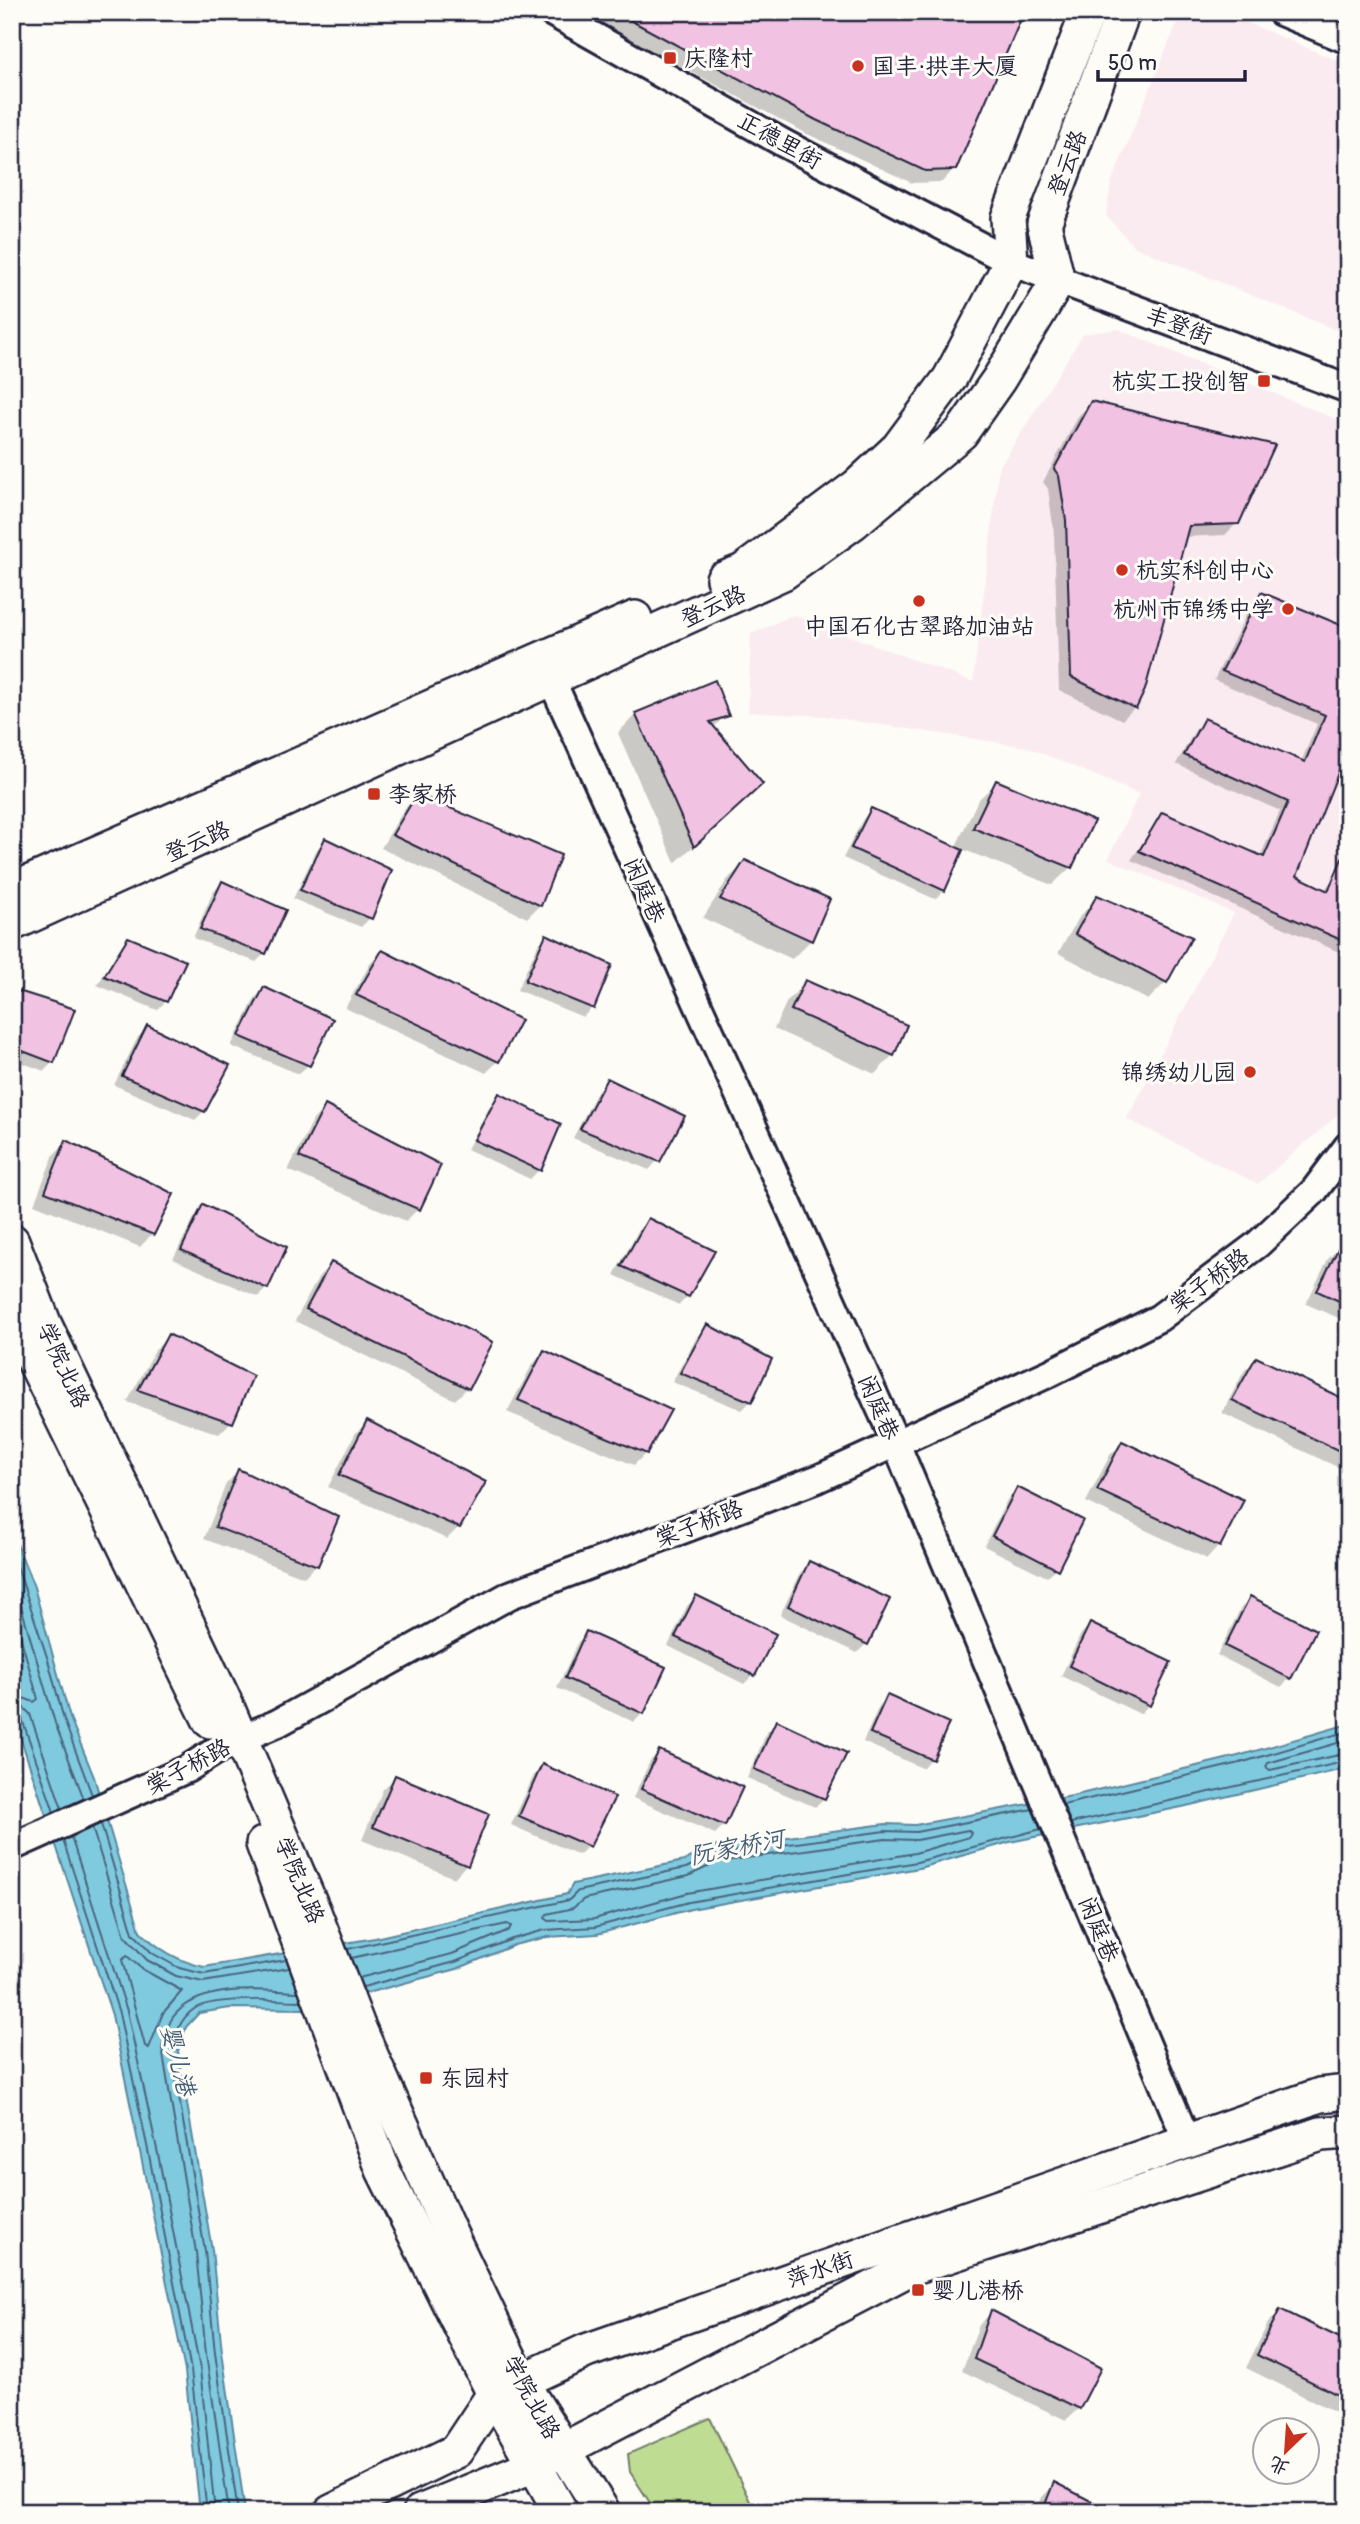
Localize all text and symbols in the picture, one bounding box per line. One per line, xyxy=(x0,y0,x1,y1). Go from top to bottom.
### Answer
scale bar xyxy=(1098,38,1244,82)
place label: 庆隆村 xyxy=(684,44,753,73)
marker: 庆隆村 xyxy=(662,50,678,66)
text: 50 m xyxy=(1108,50,1157,77)
place label: 国丰·拱丰大厦 xyxy=(872,52,1017,81)
marker: 国丰·拱丰大厦 xyxy=(850,58,866,74)
street label: 正德里街 xyxy=(732,105,827,175)
street label: 登云路 xyxy=(1042,126,1093,201)
street label: 丰登街 xyxy=(1141,300,1216,351)
place label: 杭实工投创智 xyxy=(1112,367,1250,396)
marker: 杭实工投创智 xyxy=(1256,373,1272,389)
place label: 杭实科创中心 xyxy=(1136,556,1274,585)
marker: 杭实科创中心 xyxy=(1114,562,1130,578)
street label: 登云路 xyxy=(676,579,751,634)
marker: 中国石化古翠路加油站 xyxy=(911,593,927,609)
place label: 杭州市锦绣中学 xyxy=(1113,595,1274,624)
marker: 杭州市锦绣中学 xyxy=(1280,601,1296,617)
place label: 中国石化古翠路加油站 xyxy=(804,612,1034,641)
place label: 李家桥 xyxy=(388,780,457,809)
marker: 李家桥 xyxy=(366,786,382,802)
street label: 登云路 xyxy=(160,814,235,869)
street label: 闲庭巷 xyxy=(617,853,672,929)
place label: 锦绣幼儿园 xyxy=(1121,1058,1236,1087)
marker: 锦绣幼儿园 xyxy=(1242,1064,1258,1080)
street label: 棠子桥路 xyxy=(1164,1242,1255,1319)
street label: 学院北路 xyxy=(31,1317,96,1413)
street label: 闲庭巷 xyxy=(851,1370,906,1446)
street label: 棠子桥路 xyxy=(651,1493,747,1553)
street label: 棠子桥路 xyxy=(141,1732,236,1801)
water label: 阮家桥河 xyxy=(687,1823,791,1871)
street label: 学院北路 xyxy=(268,1832,331,1928)
street label: 闲庭巷 xyxy=(1072,1892,1126,1968)
water label: 婴儿港 xyxy=(154,2022,201,2101)
place label: 东园村 xyxy=(440,2064,509,2093)
marker: 东园村 xyxy=(418,2070,434,2086)
street label: 萍水街 xyxy=(783,2245,858,2294)
place label: 婴儿港桥 xyxy=(932,2276,1024,2305)
marker: 婴儿港桥 xyxy=(910,2282,926,2298)
street label: 学院北路 xyxy=(497,2350,567,2445)
north arrow xyxy=(1252,2416,1322,2486)
text: 北 xyxy=(1266,2451,1293,2480)

